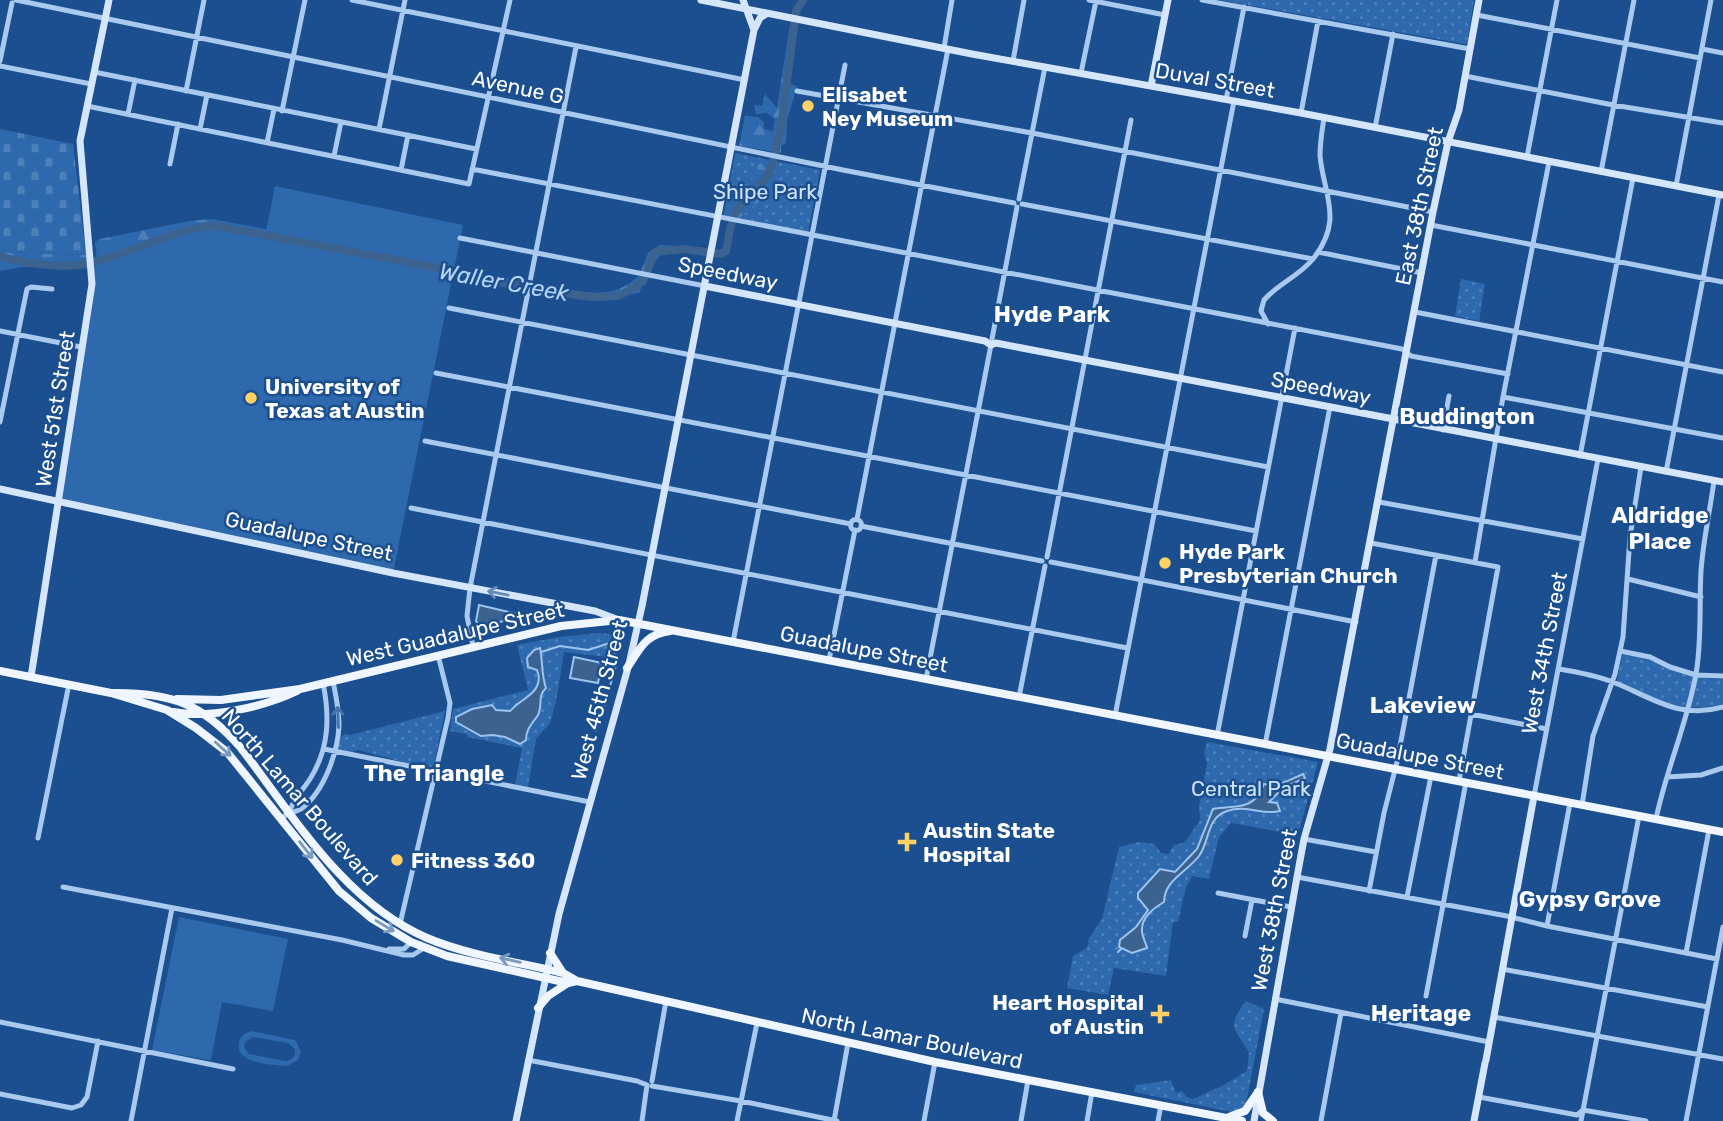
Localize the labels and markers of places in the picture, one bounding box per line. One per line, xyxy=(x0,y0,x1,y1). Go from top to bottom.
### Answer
place label: Elisabet Ney Museum xyxy=(822,82,953,131)
marker: Elisabet Ney Museum xyxy=(800,98,816,114)
place label: University of Texas at Austin xyxy=(265,374,424,423)
marker: University of Texas at Austin xyxy=(243,390,259,406)
place label: Hyde Park Presbyterian Church xyxy=(1179,539,1398,588)
marker: Hyde Park Presbyterian Church xyxy=(1157,555,1173,571)
place label: Austin State Hospital xyxy=(923,818,1055,867)
marker: Austin State Hospital xyxy=(897,832,917,852)
place label: Fitness 360 xyxy=(411,848,535,873)
marker: Fitness 360 xyxy=(389,852,405,868)
place label: Heart Hospital of Austin xyxy=(992,990,1144,1039)
marker: Heart Hospital of Austin xyxy=(1150,1004,1170,1024)

